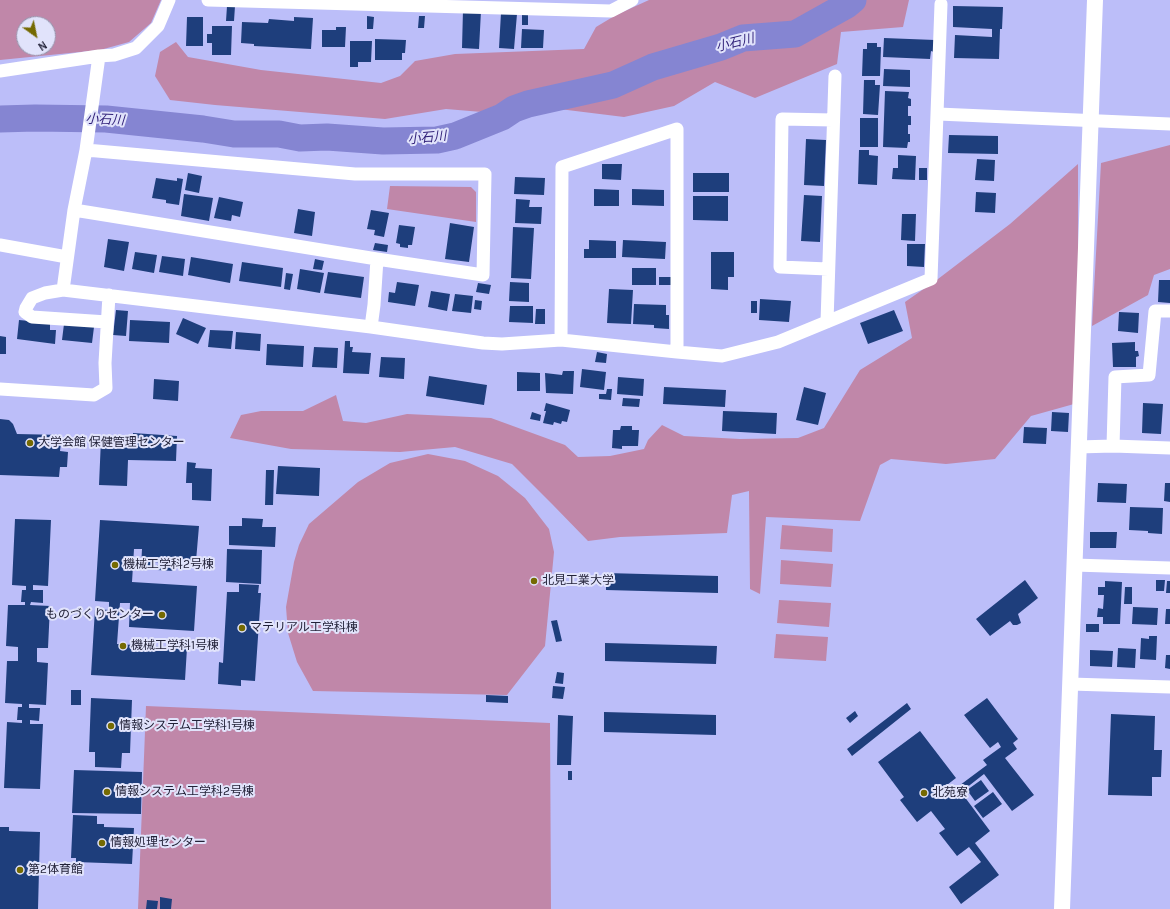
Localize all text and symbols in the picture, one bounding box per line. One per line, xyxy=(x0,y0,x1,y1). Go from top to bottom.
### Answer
north arrow xyxy=(16,16,56,56)
water label: 小石川 xyxy=(714,31,756,55)
text: N xyxy=(35,38,49,53)
water label: 小石川 xyxy=(85,111,125,129)
water label: 小石川 xyxy=(407,129,447,147)
place label: 大学会館 保健管理センター xyxy=(38,436,185,450)
marker: 大学会館 保健管理センター xyxy=(25,438,35,448)
place label: 機械工学科2号棟 xyxy=(123,558,214,572)
marker: 機械工学科2号棟 xyxy=(110,560,120,570)
place label: 北見工業大学 xyxy=(542,574,614,588)
marker: 北見工業大学 xyxy=(529,576,539,586)
place label: ものづくりセンター xyxy=(46,608,154,622)
marker: ものづくりセンター xyxy=(157,610,167,620)
place label: マテリアル工学科棟 xyxy=(250,621,358,635)
marker: マテリアル工学科棟 xyxy=(237,623,247,633)
place label: 機械工学科1号棟 xyxy=(131,639,219,653)
marker: 機械工学科1号棟 xyxy=(118,641,128,651)
place label: 情報システム工学科1号棟 xyxy=(119,719,255,733)
marker: 情報システム工学科1号棟 xyxy=(106,721,116,731)
place label: 情報システム工学科2号棟 xyxy=(115,785,254,799)
place label: 北苑寮 xyxy=(932,786,968,800)
marker: 情報システム工学科2号棟 xyxy=(102,787,112,797)
marker: 北苑寮 xyxy=(919,788,929,798)
place label: 情報処理センター xyxy=(110,836,206,850)
marker: 情報処理センター xyxy=(97,838,107,848)
place label: 第2体育館 xyxy=(28,863,83,877)
marker: 第2体育館 xyxy=(15,865,25,875)

